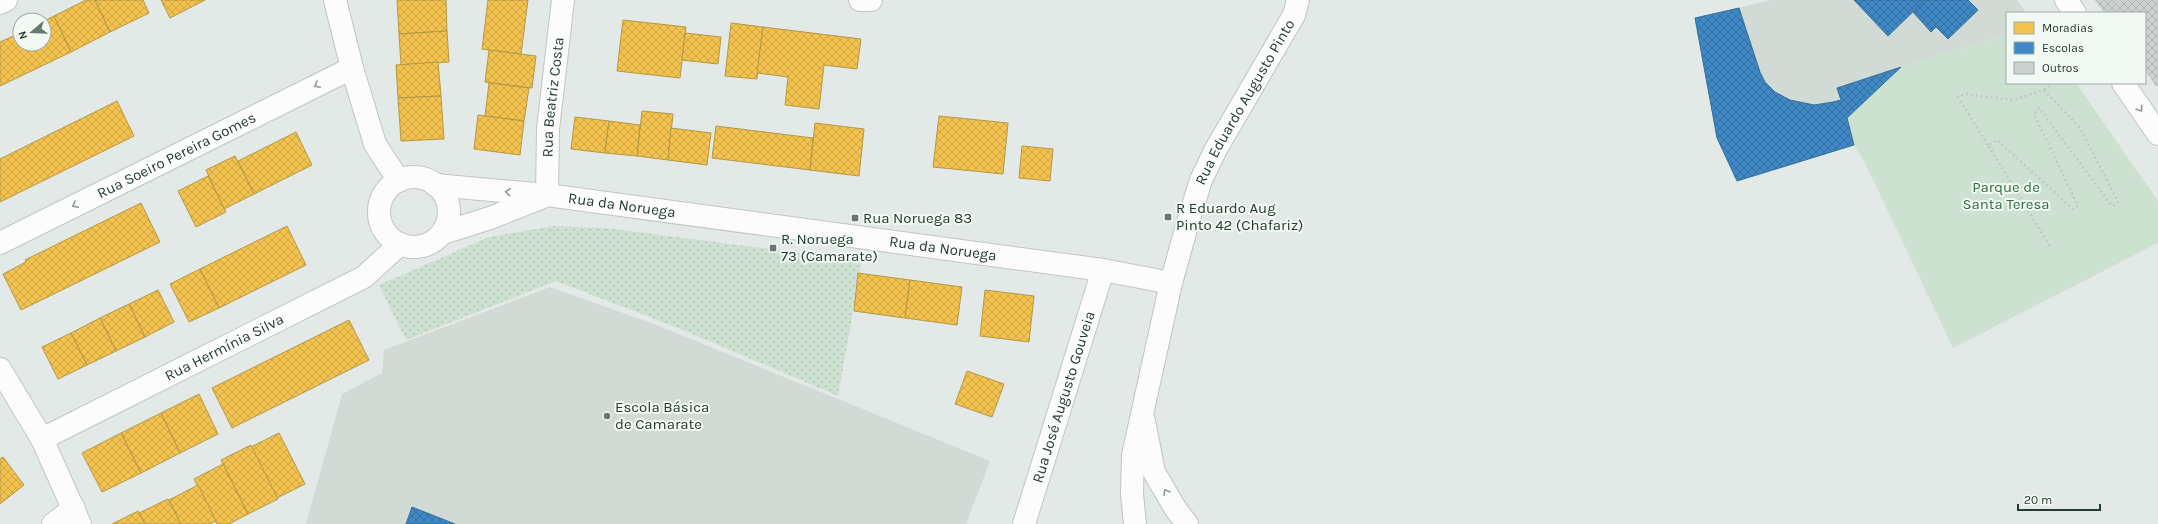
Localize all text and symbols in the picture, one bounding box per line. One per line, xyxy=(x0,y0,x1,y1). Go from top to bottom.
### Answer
north arrow xyxy=(12,12,52,52)
legend xyxy=(2006,12,2146,84)
street label: Rua Eduardo Augusto Pinto xyxy=(1191,16,1299,188)
text: Moradias xyxy=(2042,21,2093,35)
text: N xyxy=(16,29,30,41)
street label: Rua Beatriz Costa xyxy=(539,36,568,158)
text: Escolas xyxy=(2042,41,2084,55)
text: Outros xyxy=(2042,61,2079,75)
one-way arrow xyxy=(314,81,321,88)
one-way arrow xyxy=(2135,104,2142,111)
street label: Rua Soeiro Pereira Gomes xyxy=(94,108,259,202)
park label: Parque de Santa Teresa xyxy=(1962,178,2050,213)
one-way arrow xyxy=(505,187,511,196)
street label: Rua da Noruega xyxy=(567,189,677,221)
place label: R Eduardo Aug Pinto 42 (Chafariz) xyxy=(1176,199,1303,234)
one-way arrow xyxy=(72,200,79,208)
place label: Rua Noruega 83 xyxy=(863,209,972,227)
marker: R Eduardo Aug Pinto 42 (Chafariz) xyxy=(1163,212,1173,222)
marker: Rua Noruega 83 xyxy=(850,213,860,223)
place label: R. Noruega 73 (Camarate) xyxy=(781,230,878,265)
street label: Rua da Noruega xyxy=(888,232,998,265)
marker: R. Noruega 73 (Camarate) xyxy=(768,243,778,253)
street label: Rua José Augusto Gouveia xyxy=(1028,309,1099,485)
street label: Rua Hermínia Silva xyxy=(162,310,287,385)
place label: Escola Básica de Camarate xyxy=(615,398,709,433)
marker: Escola Básica de Camarate xyxy=(602,411,612,421)
scale bar xyxy=(2018,486,2100,512)
one-way arrow xyxy=(1163,489,1170,496)
text: 20 m xyxy=(2024,493,2052,507)

